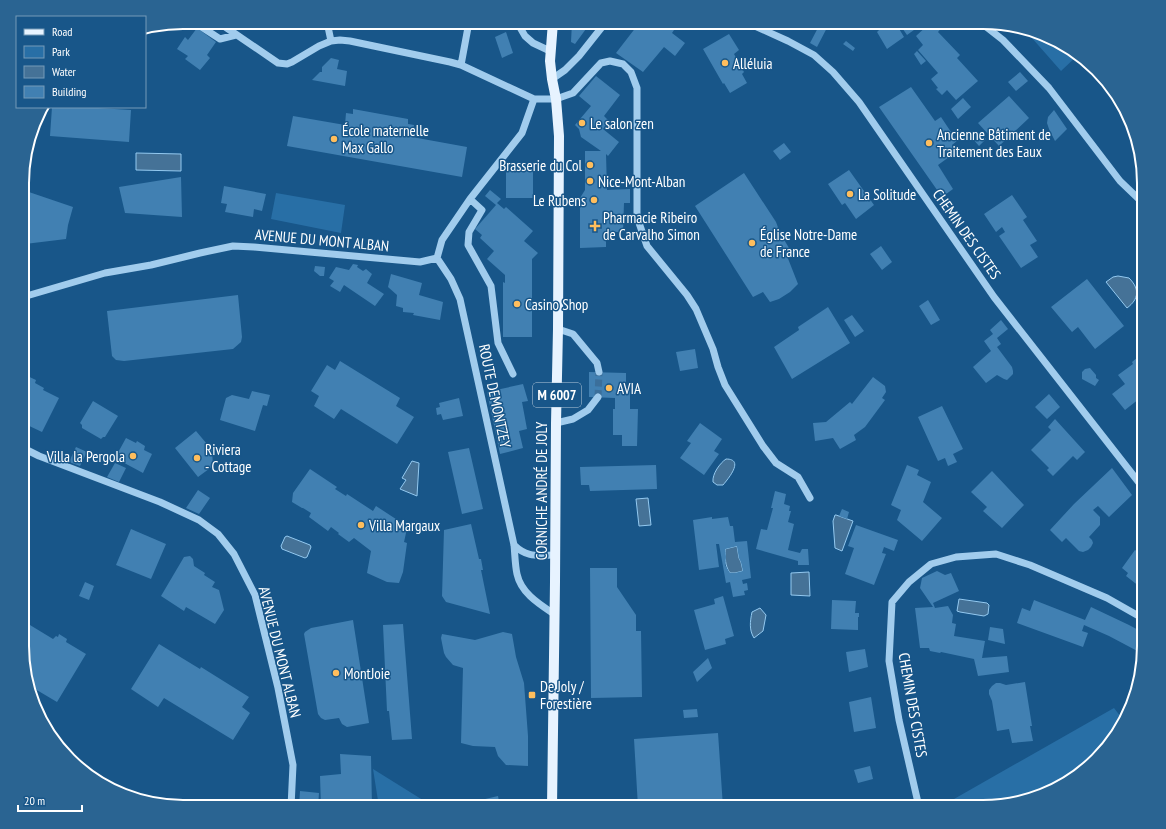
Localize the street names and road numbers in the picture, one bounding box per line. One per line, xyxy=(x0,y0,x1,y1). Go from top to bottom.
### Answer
street label: CHEMIN DES CISTES xyxy=(929,185,1005,283)
street label: AVENUE DU MONT ALBAN xyxy=(254,225,390,255)
street label: ROUTE DEMONTZEY xyxy=(475,342,515,450)
road number: M 6007 xyxy=(533,383,581,407)
street label: CORNICHE ANDRÉ DE JOLY xyxy=(532,422,551,560)
street label: AVENUE DU MONT ALBAN xyxy=(254,584,306,720)
street label: CHEMIN DES CISTES xyxy=(894,651,932,759)

